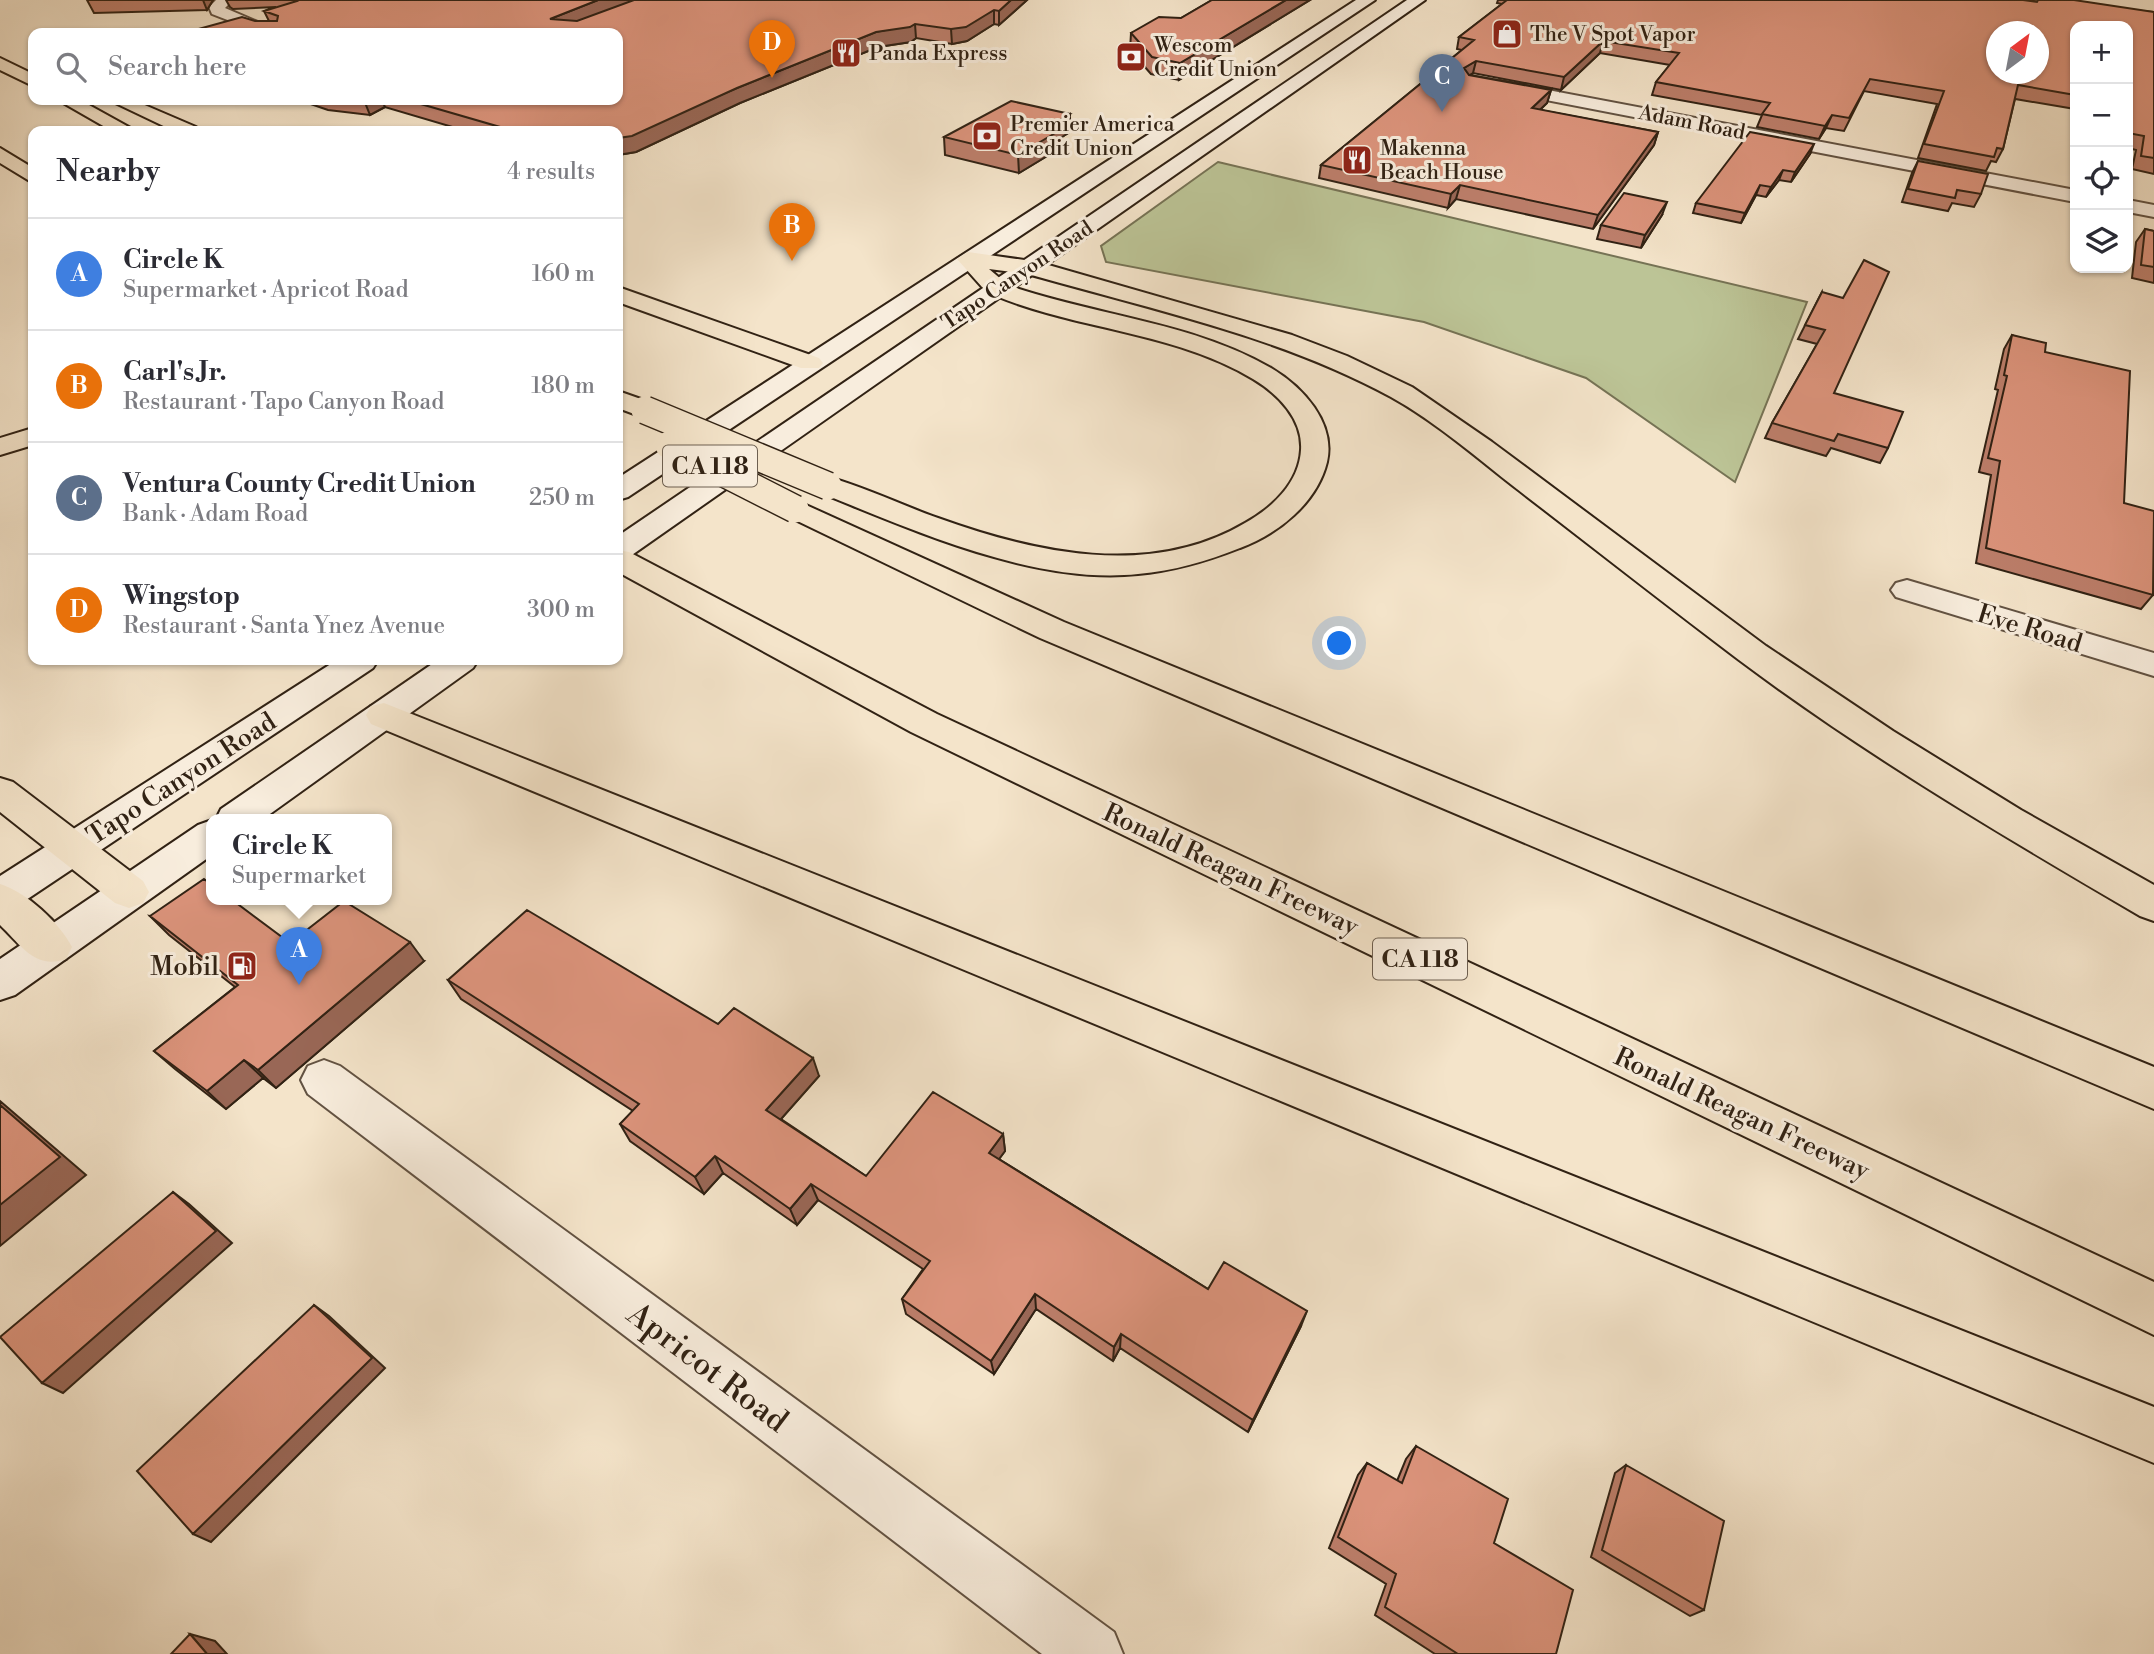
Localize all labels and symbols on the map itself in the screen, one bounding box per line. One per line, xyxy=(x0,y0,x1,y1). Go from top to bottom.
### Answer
shop icon: The V Spot Vapor xyxy=(1490,17,1524,51)
pin: D xyxy=(749,20,795,78)
north arrow xyxy=(1986,21,2049,84)
place label: The V Spot Vapor xyxy=(1530,22,1696,48)
place label: Wescom Credit Union xyxy=(1153,33,1278,83)
restaurant icon: Panda Express xyxy=(829,36,863,70)
bank icon: Wescom Credit Union xyxy=(1114,40,1148,74)
place label: Panda Express xyxy=(869,41,1007,67)
pin: C xyxy=(1419,54,1465,112)
street label: Adam Road xyxy=(1635,100,1747,146)
place label: Premier America Credit Union xyxy=(1010,112,1175,162)
bank icon: Premier America Credit Union xyxy=(970,119,1004,153)
place label: Makenna Beach House xyxy=(1379,136,1504,186)
restaurant icon: Makenna Beach House xyxy=(1340,143,1374,177)
pin: B xyxy=(769,203,815,261)
street label: Tapo Canyon Road xyxy=(937,216,1098,336)
road number: CA 118 xyxy=(663,446,757,486)
street label: Eve Road xyxy=(1973,598,2086,660)
your location xyxy=(1322,626,1356,660)
street label: Tapo Canyon Road xyxy=(81,706,282,852)
street label: Ronald Reagan Freeway xyxy=(1098,797,1364,943)
pin: A xyxy=(276,927,322,985)
road number: CA 118 xyxy=(1373,939,1467,979)
fuel station icon: Mobil xyxy=(225,949,259,983)
place label: Mobil xyxy=(150,951,219,983)
street label: Ronald Reagan Freeway xyxy=(1609,1041,1875,1187)
street label: Apricot Road xyxy=(618,1294,796,1441)

